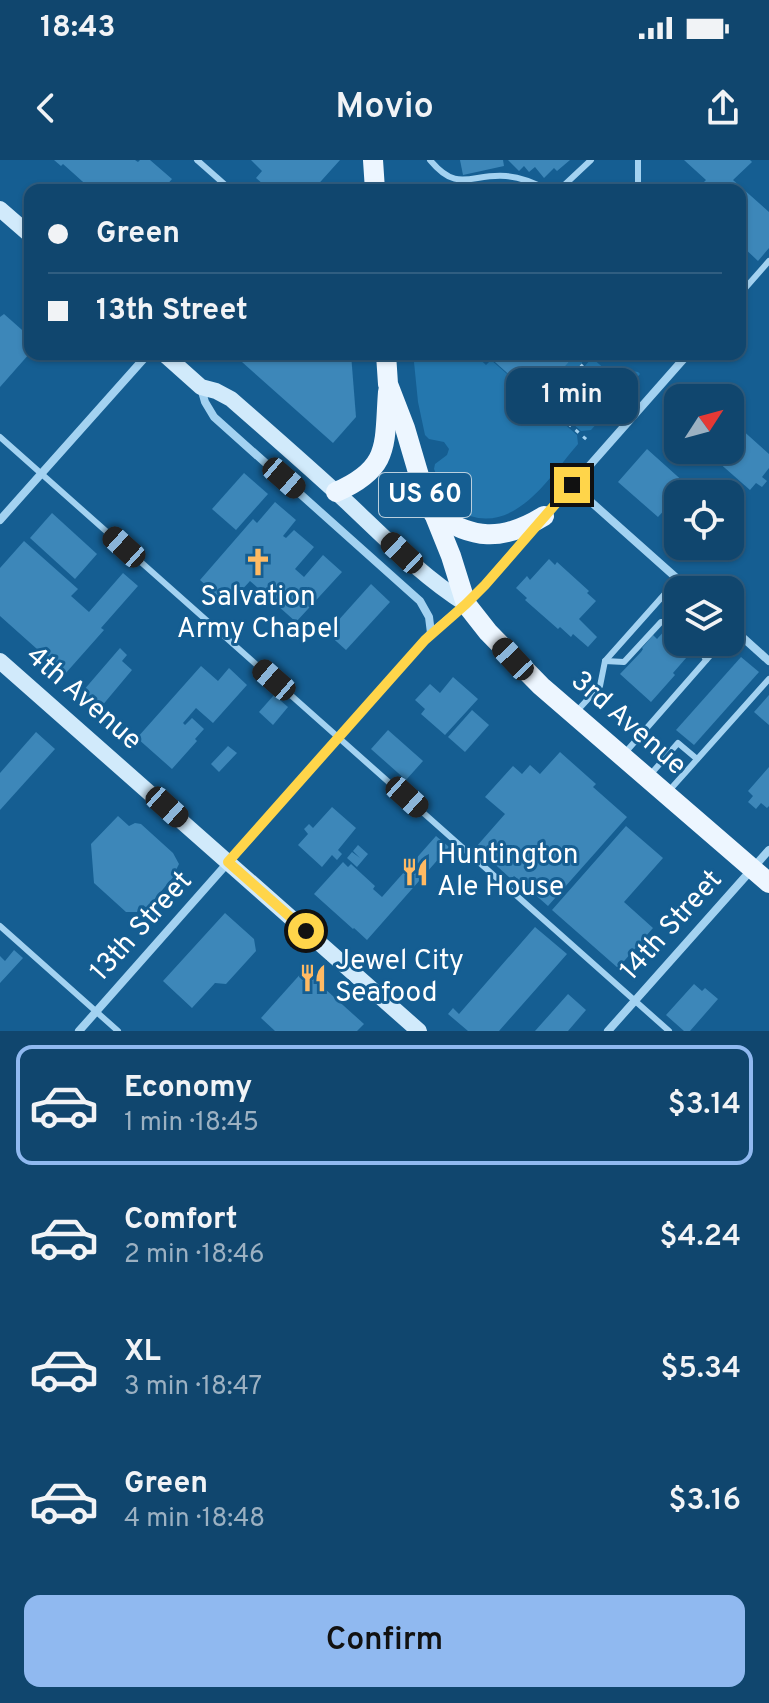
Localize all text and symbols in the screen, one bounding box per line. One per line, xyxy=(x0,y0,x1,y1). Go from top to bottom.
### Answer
text: 18:43 xyxy=(40,10,115,47)
text: Movio xyxy=(335,85,434,131)
icon: back xyxy=(24,86,68,130)
icon: share xyxy=(701,86,745,130)
text: Green xyxy=(96,216,180,253)
text: 13th Street xyxy=(96,293,248,330)
callout: 1 min xyxy=(506,369,638,425)
text: 1 min xyxy=(541,379,603,412)
north arrow xyxy=(664,384,744,464)
map controls xyxy=(664,384,744,656)
car xyxy=(258,453,310,503)
route end xyxy=(554,467,590,503)
road number: US 60 xyxy=(379,473,471,517)
button: locate xyxy=(664,480,744,560)
car xyxy=(98,522,150,572)
car xyxy=(376,528,428,578)
church icon: Salvation Army Chapel xyxy=(243,547,273,577)
button: layers xyxy=(664,576,744,656)
place label: Salvation Army Chapel xyxy=(177,580,339,648)
car xyxy=(488,633,538,685)
street label: 4th Avenue xyxy=(18,639,148,759)
car xyxy=(248,655,300,705)
street label: 3rd Avenue xyxy=(563,664,693,784)
car xyxy=(381,772,433,822)
car xyxy=(141,782,193,832)
place label: Huntington Ale House xyxy=(437,838,579,906)
restaurant icon: Huntington Ale House xyxy=(400,857,430,887)
street label: 14th Street xyxy=(613,863,731,989)
street label: 13th Street xyxy=(83,864,201,990)
route start xyxy=(288,913,324,949)
place label: Jewel City Seafood xyxy=(335,944,464,1012)
restaurant icon: Jewel City Seafood xyxy=(298,963,328,993)
icon: car xyxy=(28,1069,100,1141)
text: Economy xyxy=(124,1070,252,1107)
text: $3.14 xyxy=(668,1087,741,1124)
text: 1 min · 18:45 xyxy=(124,1107,259,1140)
icon: car xyxy=(28,1201,100,1273)
text: Comfort xyxy=(124,1202,237,1239)
text: $4.24 xyxy=(660,1219,741,1256)
text: 2 min · 18:46 xyxy=(124,1239,265,1272)
icon: car xyxy=(28,1333,100,1405)
text: XL xyxy=(124,1334,161,1371)
text: $5.34 xyxy=(660,1351,741,1388)
text: 3 min · 18:47 xyxy=(124,1371,262,1404)
icon: car xyxy=(28,1465,100,1537)
text: Green xyxy=(124,1466,208,1503)
text: $3.16 xyxy=(668,1483,741,1520)
text: 4 min · 18:48 xyxy=(124,1503,265,1536)
button: Confirm xyxy=(24,1595,745,1687)

